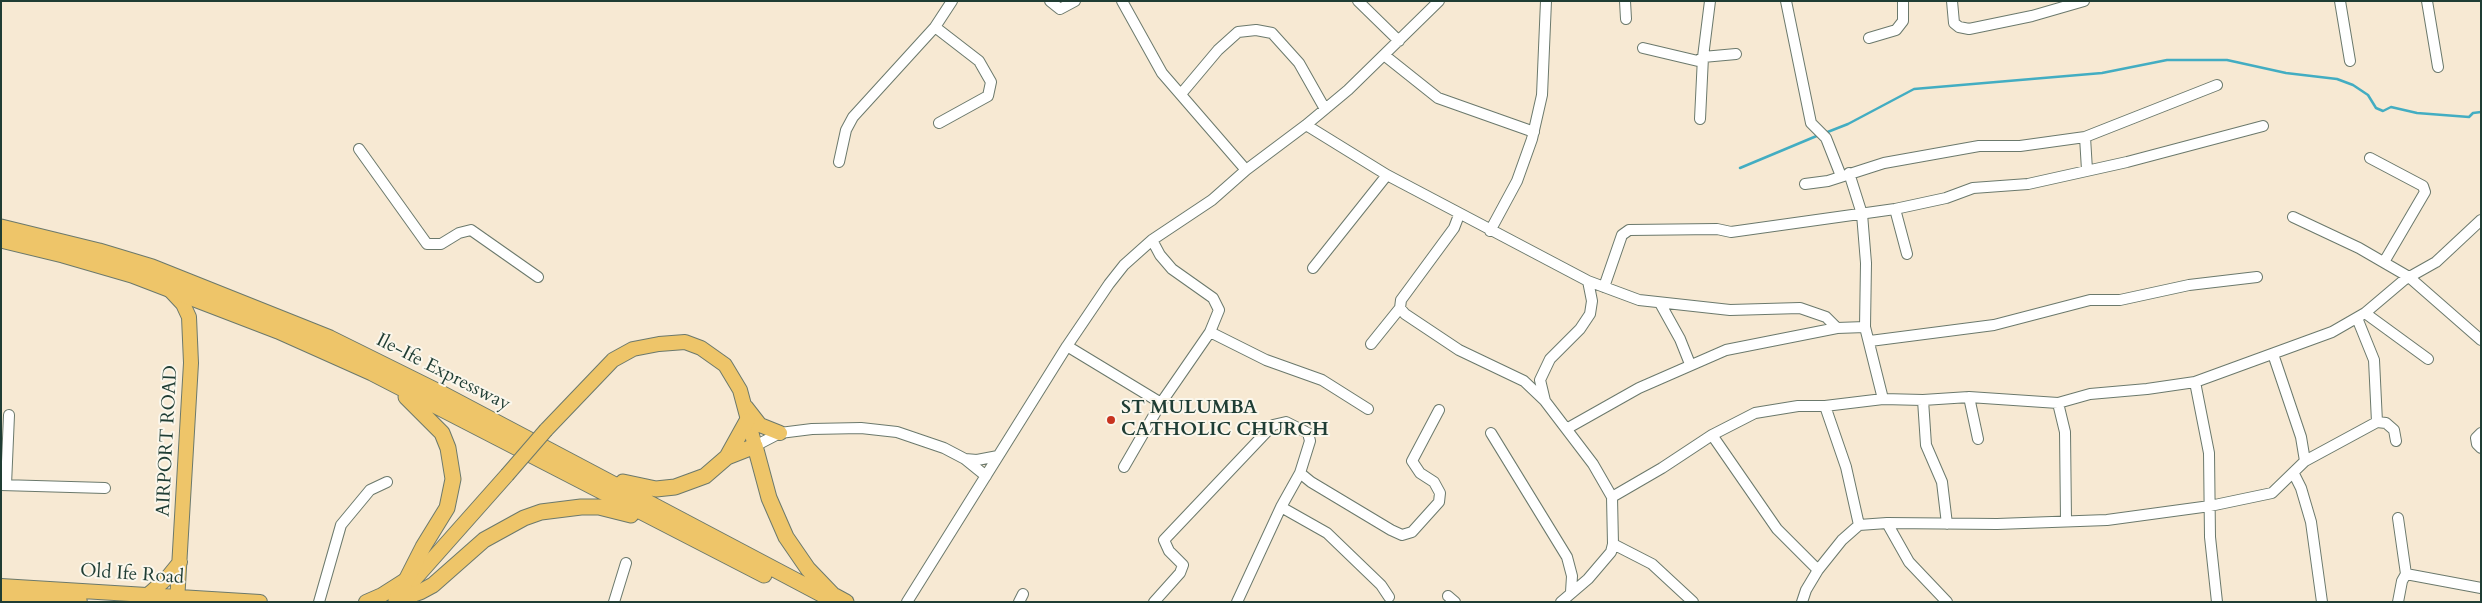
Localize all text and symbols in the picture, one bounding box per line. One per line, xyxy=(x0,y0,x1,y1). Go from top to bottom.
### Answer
street label: Ile-Ife Expressway xyxy=(372,329,514,417)
street label: AIRPORT ROAD xyxy=(153,365,183,517)
place label: ST MULUMBA CATHOLIC CHURCH xyxy=(1121,398,1329,442)
marker: ST MULUMBA CATHOLIC CHURCH xyxy=(1105,414,1117,426)
street label: Old Ife Road xyxy=(79,560,185,590)

